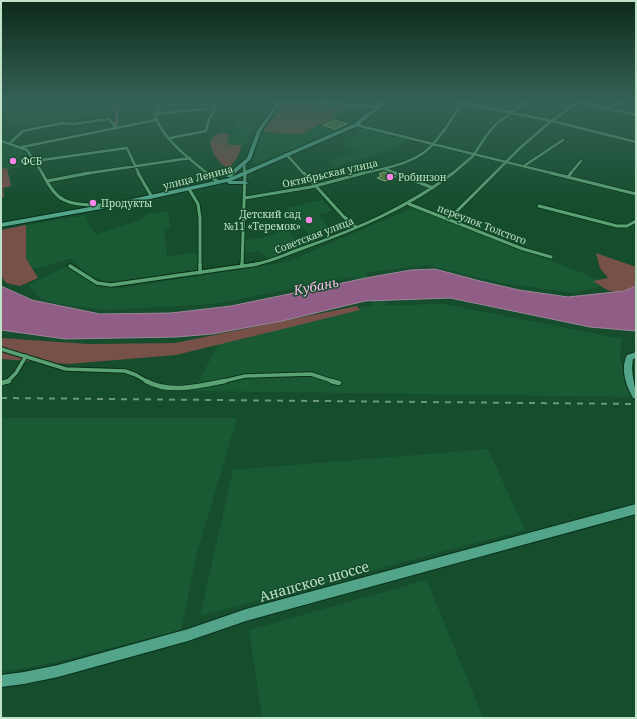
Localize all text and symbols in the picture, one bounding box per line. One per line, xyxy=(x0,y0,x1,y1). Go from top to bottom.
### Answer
place label: ФСБ xyxy=(21,154,42,168)
street label: Октябрьская улица xyxy=(281,155,379,191)
marker: ФСБ xyxy=(8,156,18,166)
street label: улица Ленина xyxy=(161,161,235,193)
place label: Робинзон xyxy=(398,170,447,184)
marker: Робинзон xyxy=(385,172,395,182)
place label: Продукты xyxy=(101,196,152,210)
marker: Продукты xyxy=(88,198,98,208)
street label: переулок Толстого xyxy=(435,201,529,248)
place label: Детский сад №11 «Теремок» xyxy=(223,207,301,233)
street label: Советская улица xyxy=(272,213,356,257)
marker: Детский сад №11 «Теремок» xyxy=(304,215,314,225)
water label: Кубань xyxy=(291,273,340,299)
street label: Анапское шоссе xyxy=(257,556,371,606)

